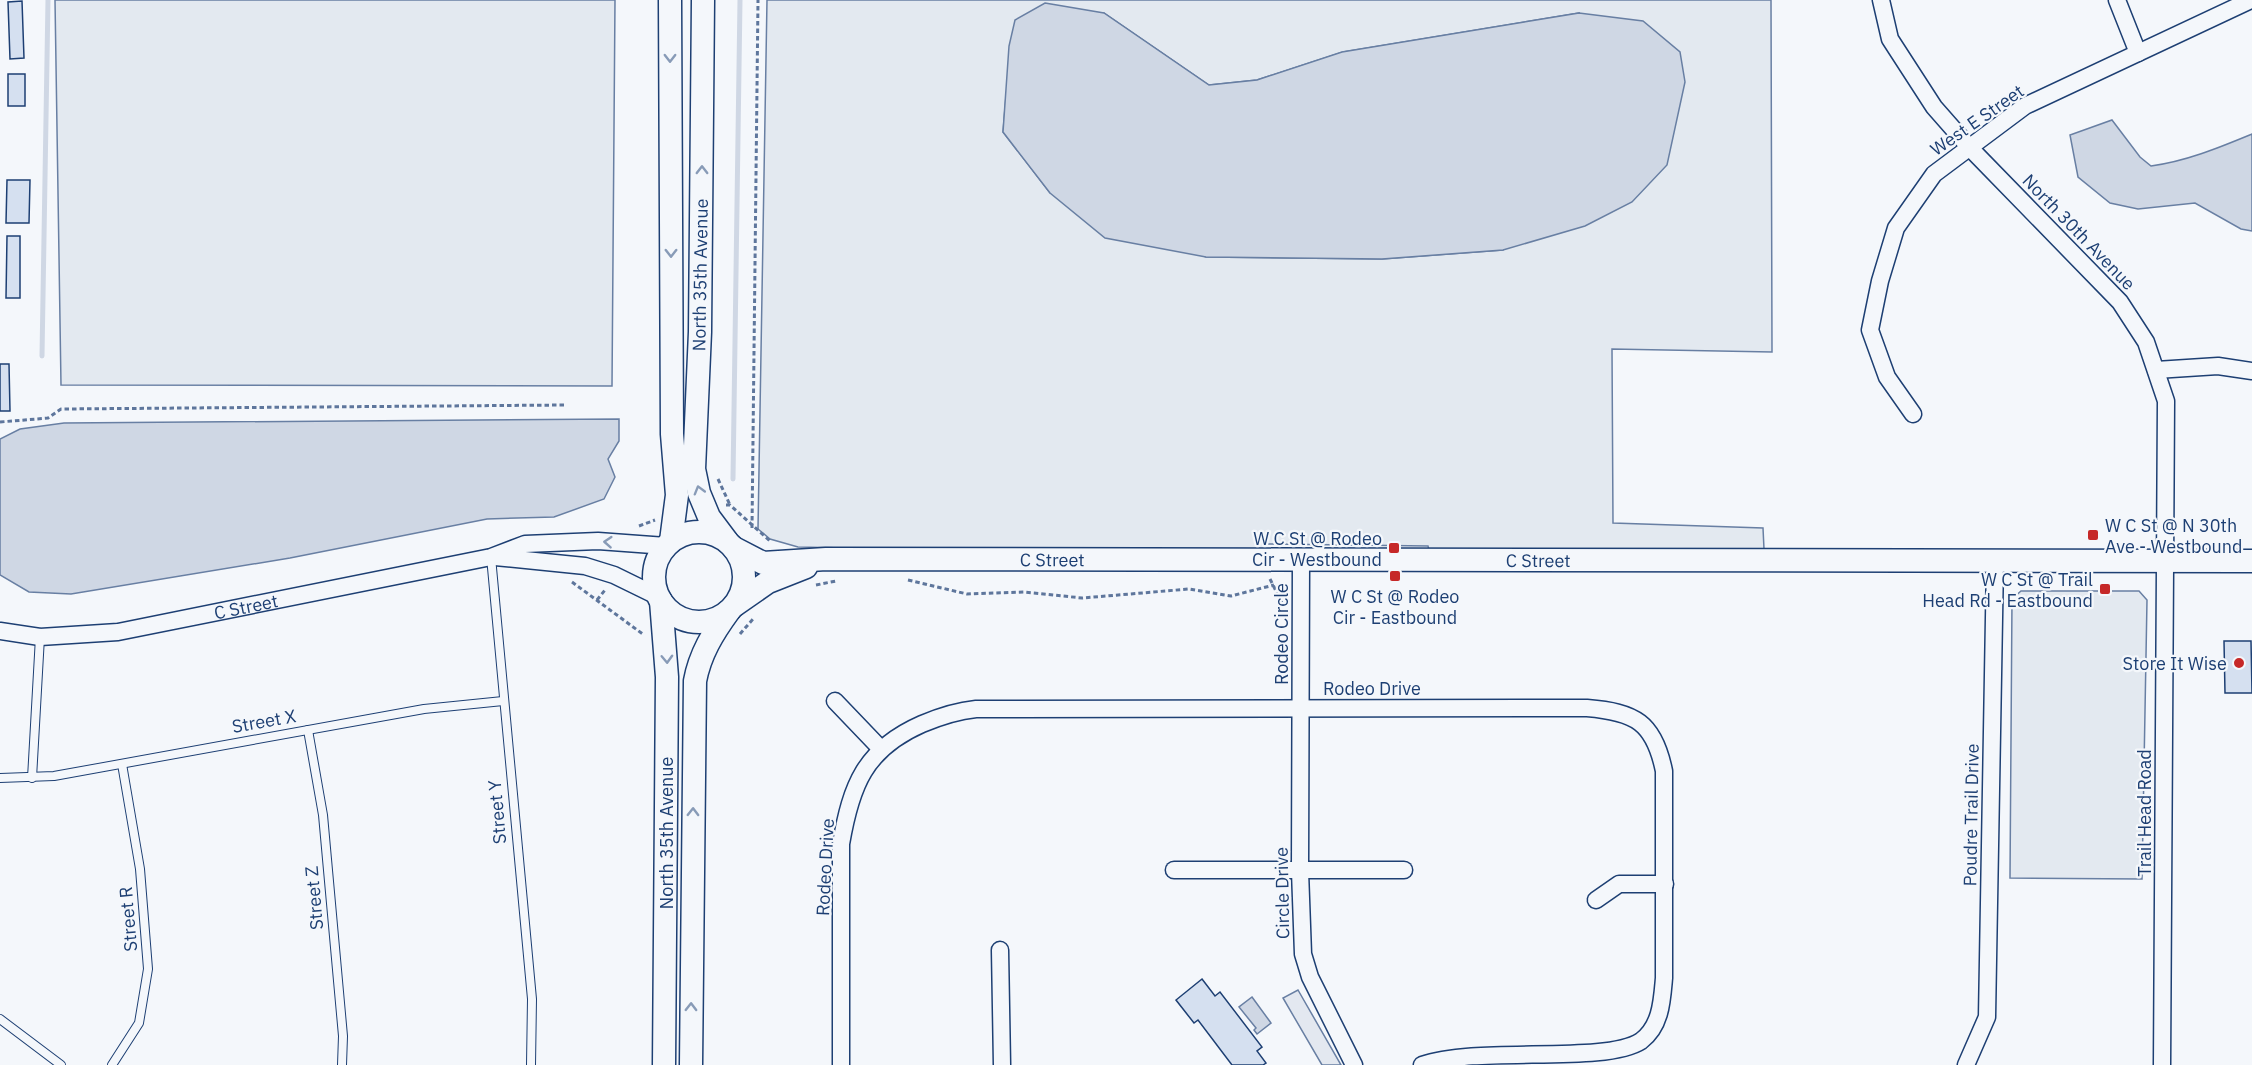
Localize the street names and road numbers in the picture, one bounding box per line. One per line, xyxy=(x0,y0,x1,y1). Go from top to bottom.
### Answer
street label: West E Street xyxy=(1926,79,2028,161)
street label: North 30th Avenue xyxy=(2018,169,2140,295)
street label: North 35th Avenue xyxy=(687,198,713,352)
street label: C Street xyxy=(1020,548,1085,571)
street label: C Street xyxy=(1506,548,1571,572)
street label: Rodeo Circle xyxy=(1270,583,1293,685)
street label: C Street xyxy=(212,589,280,624)
street label: Rodeo Drive xyxy=(1323,677,1421,700)
street label: Street X xyxy=(230,704,298,738)
street label: Poudre Trail Drive xyxy=(1958,743,1984,887)
street label: Trail Head Road xyxy=(2133,749,2156,877)
street label: North 35th Avenue xyxy=(655,756,678,909)
street label: Street Y xyxy=(483,779,511,845)
street label: Rodeo Drive xyxy=(811,817,839,916)
street label: Circle Drive xyxy=(1270,847,1294,939)
street label: Street Z xyxy=(300,865,328,931)
street label: Street R xyxy=(114,886,142,952)

